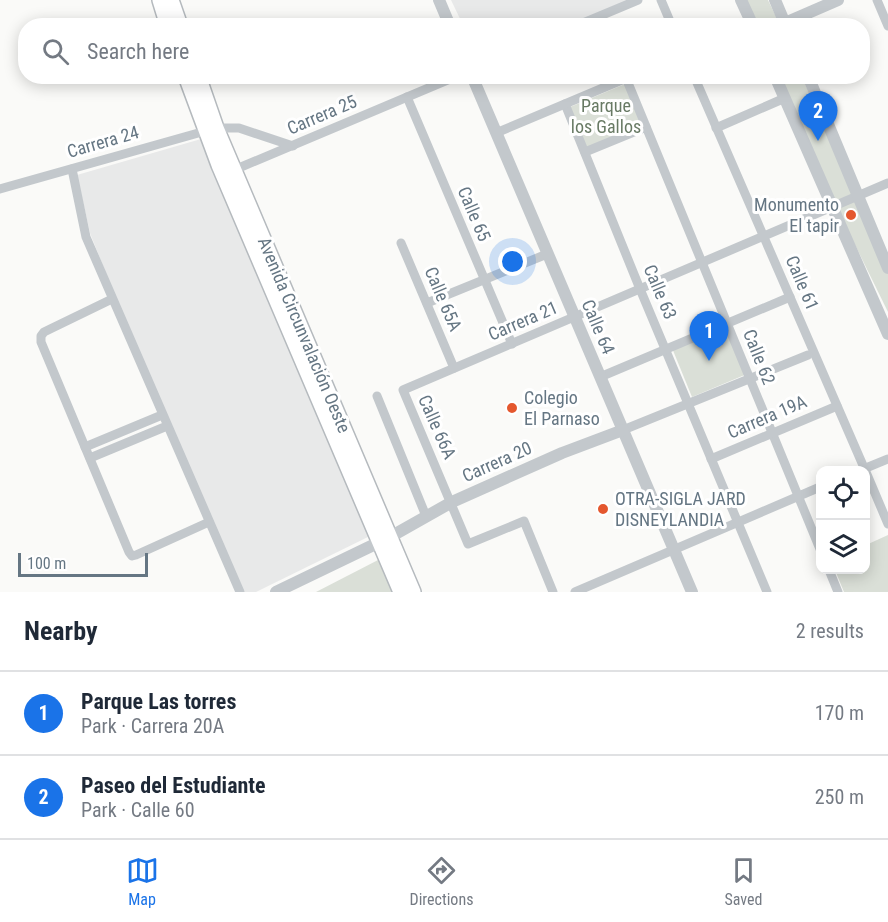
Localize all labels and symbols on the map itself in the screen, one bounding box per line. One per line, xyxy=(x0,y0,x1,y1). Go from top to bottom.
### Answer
street label: Carrera 25 xyxy=(284,90,360,139)
pin: 2 xyxy=(798,92,838,141)
park label: Parque los Gallos xyxy=(571,95,641,137)
street label: Carrera 24 xyxy=(65,121,141,162)
street label: Calle 65 xyxy=(454,183,495,244)
place label: Monumento El tapir xyxy=(754,194,840,236)
marker: Monumento El tapir xyxy=(844,208,858,222)
street label: Avenida Circunvalación Oeste xyxy=(254,234,355,436)
your location xyxy=(498,247,527,276)
street label: Calle 61 xyxy=(782,252,823,313)
street label: Calle 63 xyxy=(640,261,681,322)
street label: Calle 65A xyxy=(421,263,467,335)
street label: Carrera 21 xyxy=(485,296,561,345)
street label: Calle 64 xyxy=(578,296,619,357)
pin: 1 xyxy=(690,312,728,361)
street label: Calle 62 xyxy=(739,326,780,387)
place label: Colegio El Parnaso xyxy=(524,387,600,429)
street label: Carrera 19A xyxy=(724,390,810,443)
street label: Calle 66A xyxy=(414,392,461,463)
marker: Colegio El Parnaso xyxy=(505,401,519,415)
street label: Carrera 20 xyxy=(459,437,535,486)
place label: OTRA-SIGLA JARD DISNEYLANDIA xyxy=(615,488,746,530)
marker: OTRA-SIGLA JARD DISNEYLANDIA xyxy=(596,502,610,516)
scale bar xyxy=(18,550,148,578)

